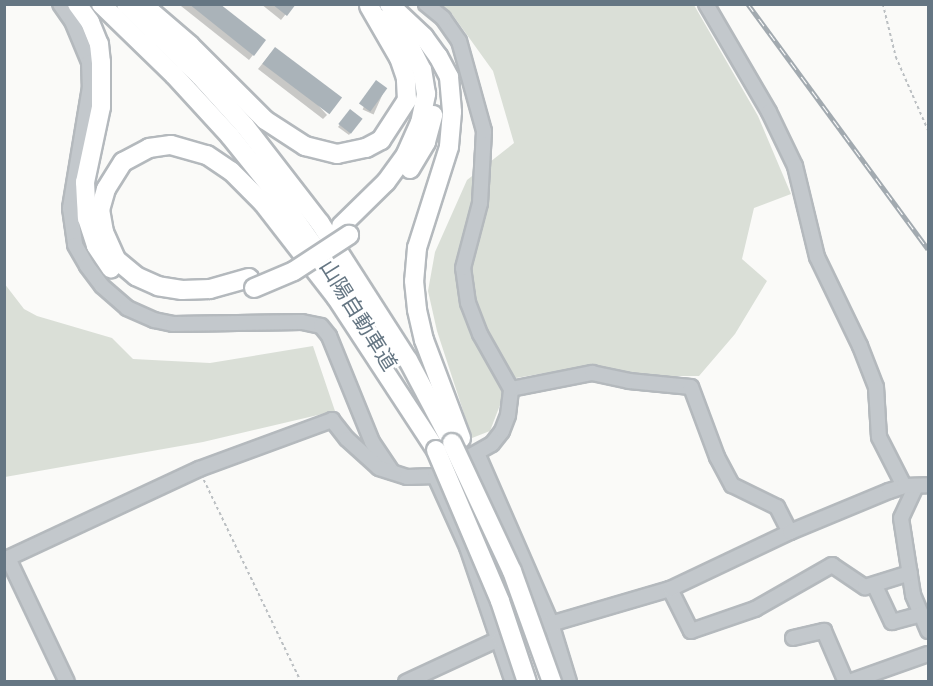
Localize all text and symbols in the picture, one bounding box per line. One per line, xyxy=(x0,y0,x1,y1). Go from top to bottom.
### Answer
street label: 山陽自動車道 xyxy=(315,255,403,375)

